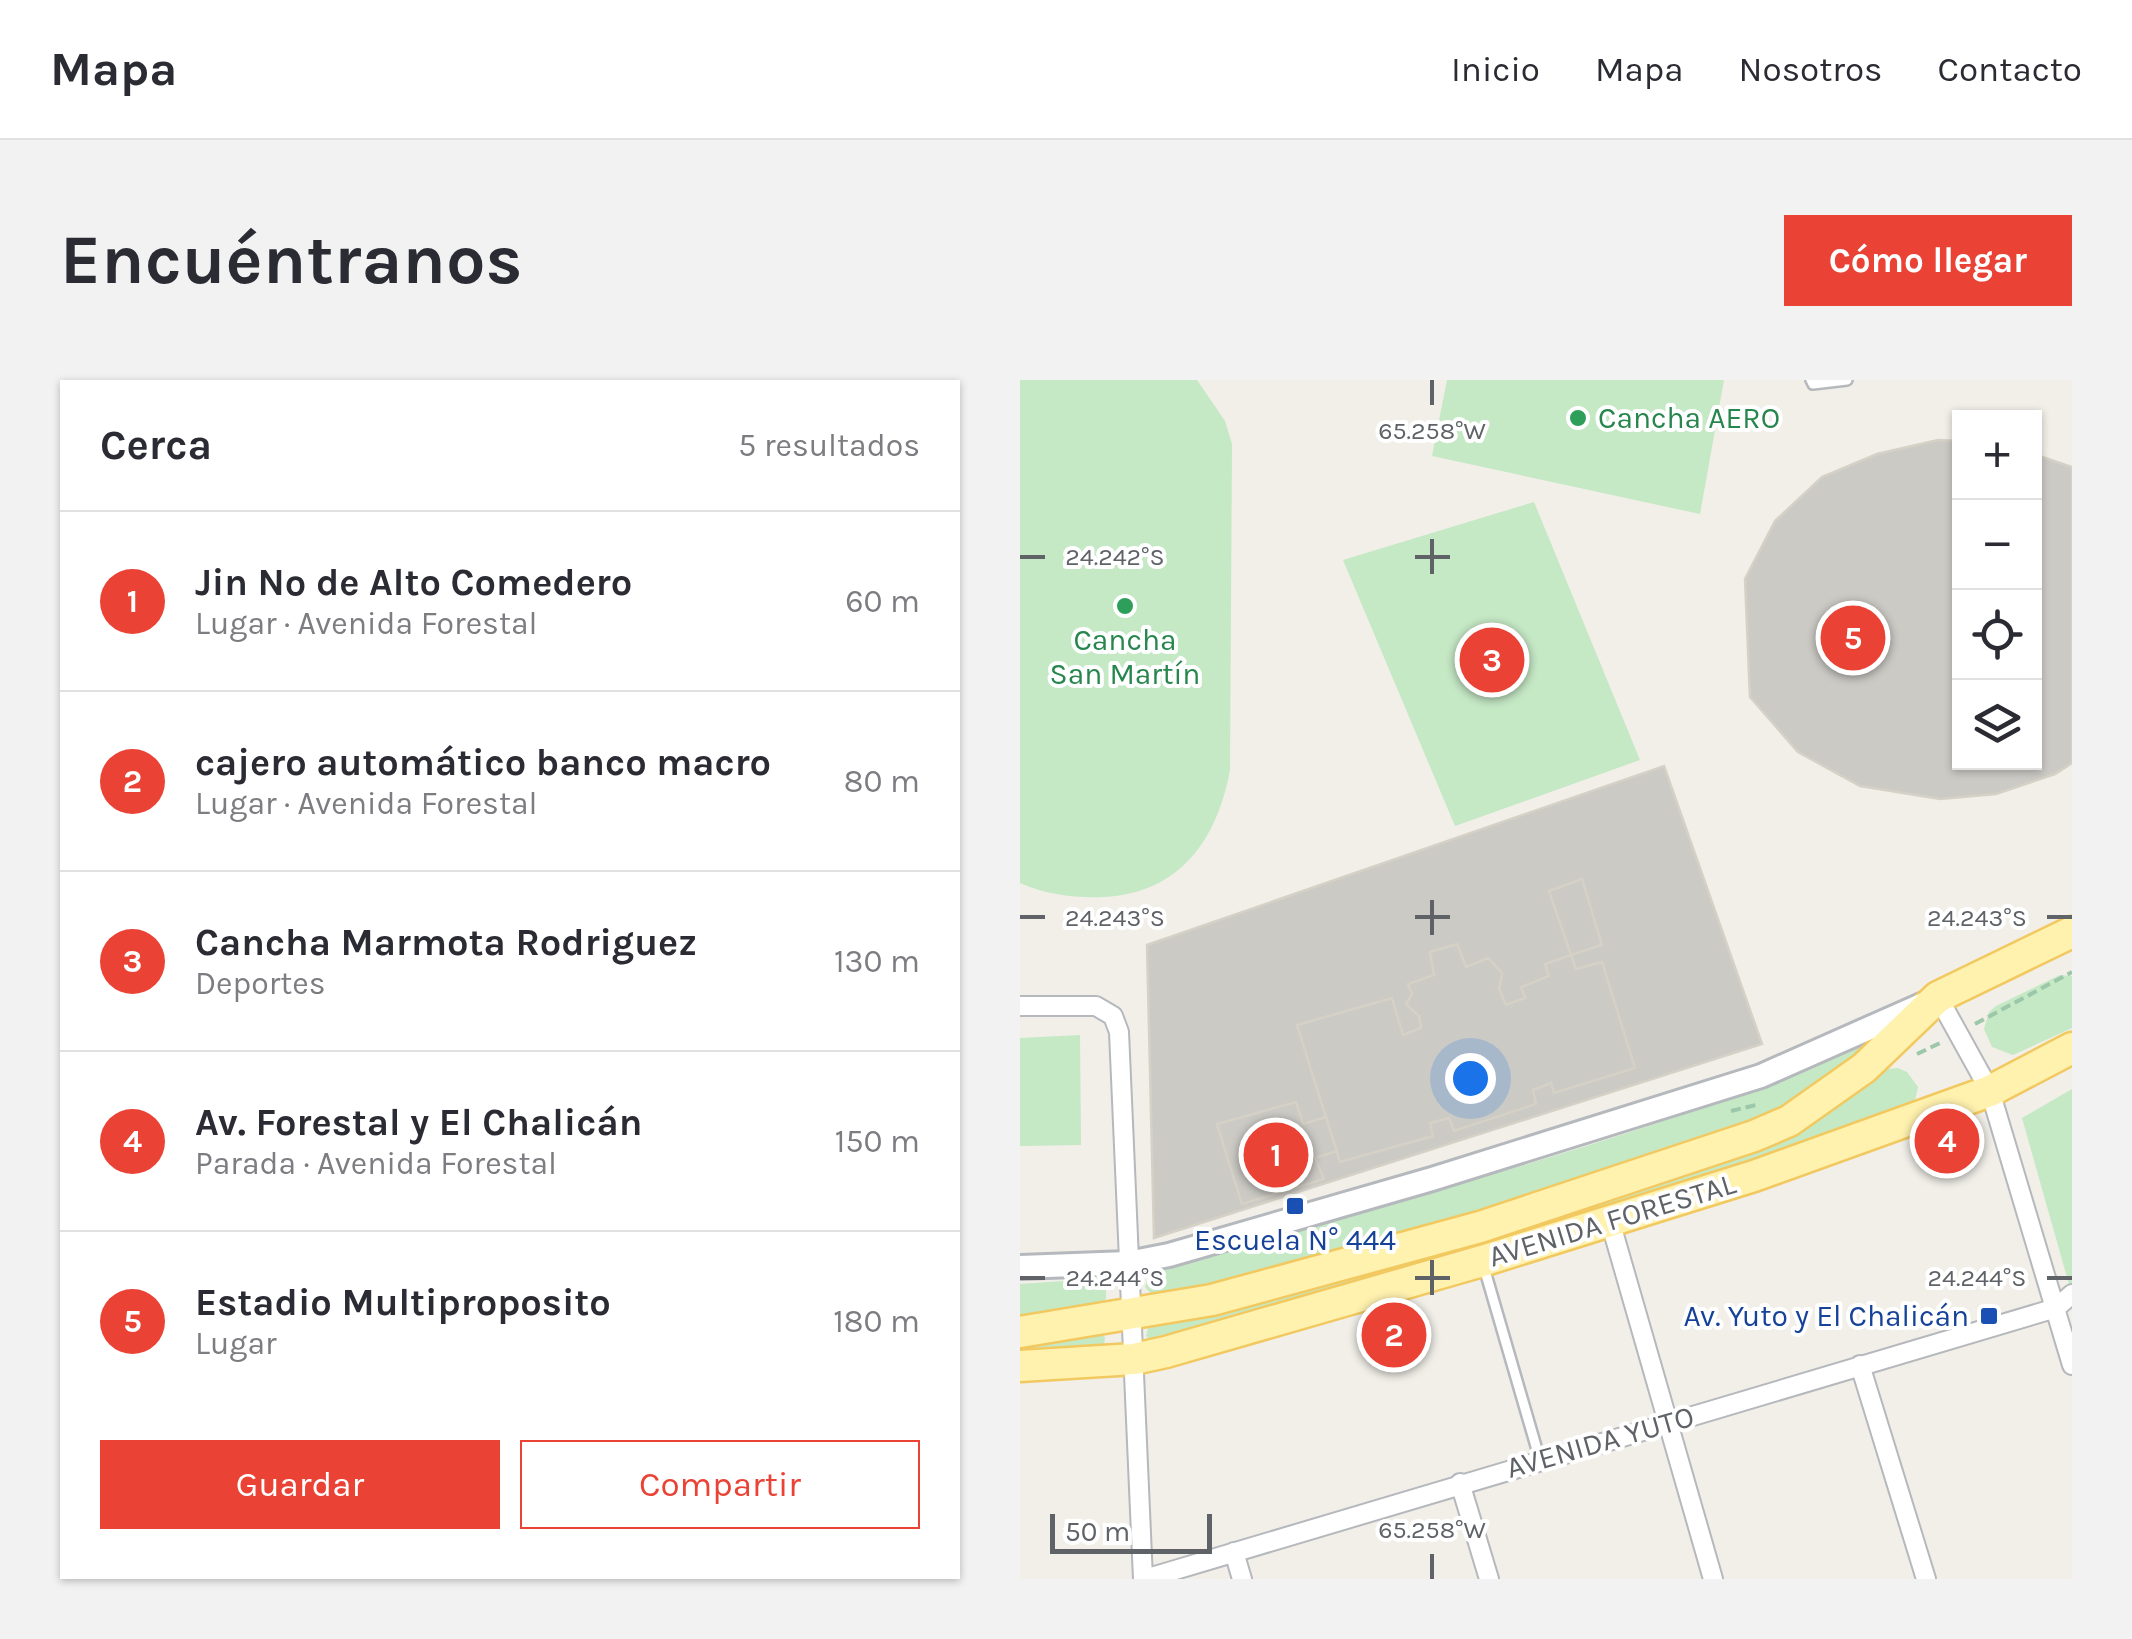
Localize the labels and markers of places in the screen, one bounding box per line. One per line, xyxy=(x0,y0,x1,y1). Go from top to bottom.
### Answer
place label: Cancha AERO xyxy=(1598,400,1780,436)
marker: Cancha AERO xyxy=(1567,407,1589,429)
marker: Cancha San Martín xyxy=(1114,595,1136,617)
pin: 5 xyxy=(1820,600,1886,676)
place label: Cancha San Martín xyxy=(1050,622,1200,692)
pin: 3 xyxy=(1460,622,1524,698)
pin: 4 xyxy=(1914,1104,1980,1178)
pin: 1 xyxy=(1244,1118,1308,1192)
marker: Escuela N° 444 xyxy=(1284,1195,1306,1217)
place label: Escuela N° 444 xyxy=(1194,1222,1396,1258)
pin: 2 xyxy=(1362,1298,1426,1372)
place label: Av. Yuto y El Chalicán xyxy=(1684,1298,1969,1334)
marker: Av. Yuto y El Chalicán xyxy=(1978,1305,2000,1327)

